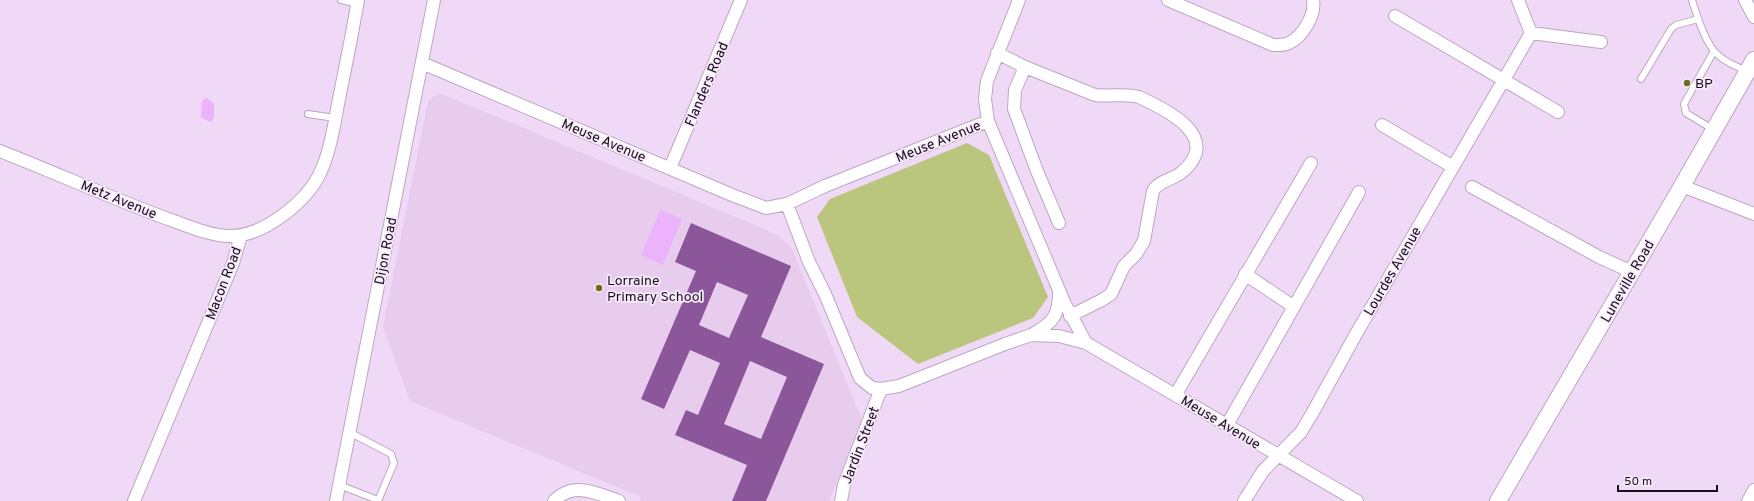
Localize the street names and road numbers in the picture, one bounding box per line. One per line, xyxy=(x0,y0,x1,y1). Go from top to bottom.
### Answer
street label: Flanders Road xyxy=(682,40,733,129)
street label: Meuse Avenue xyxy=(559,116,648,167)
street label: Meuse Avenue xyxy=(894,118,984,167)
street label: Metz Avenue xyxy=(78,177,159,223)
street label: Dijon Road xyxy=(372,216,401,286)
street label: Lourdes Avenue xyxy=(1361,224,1426,319)
street label: Luneville Road xyxy=(1598,237,1659,326)
street label: Macon Road xyxy=(203,245,246,322)
street label: Meuse Avenue xyxy=(1177,393,1263,454)
street label: Jardin Street xyxy=(839,404,884,487)

